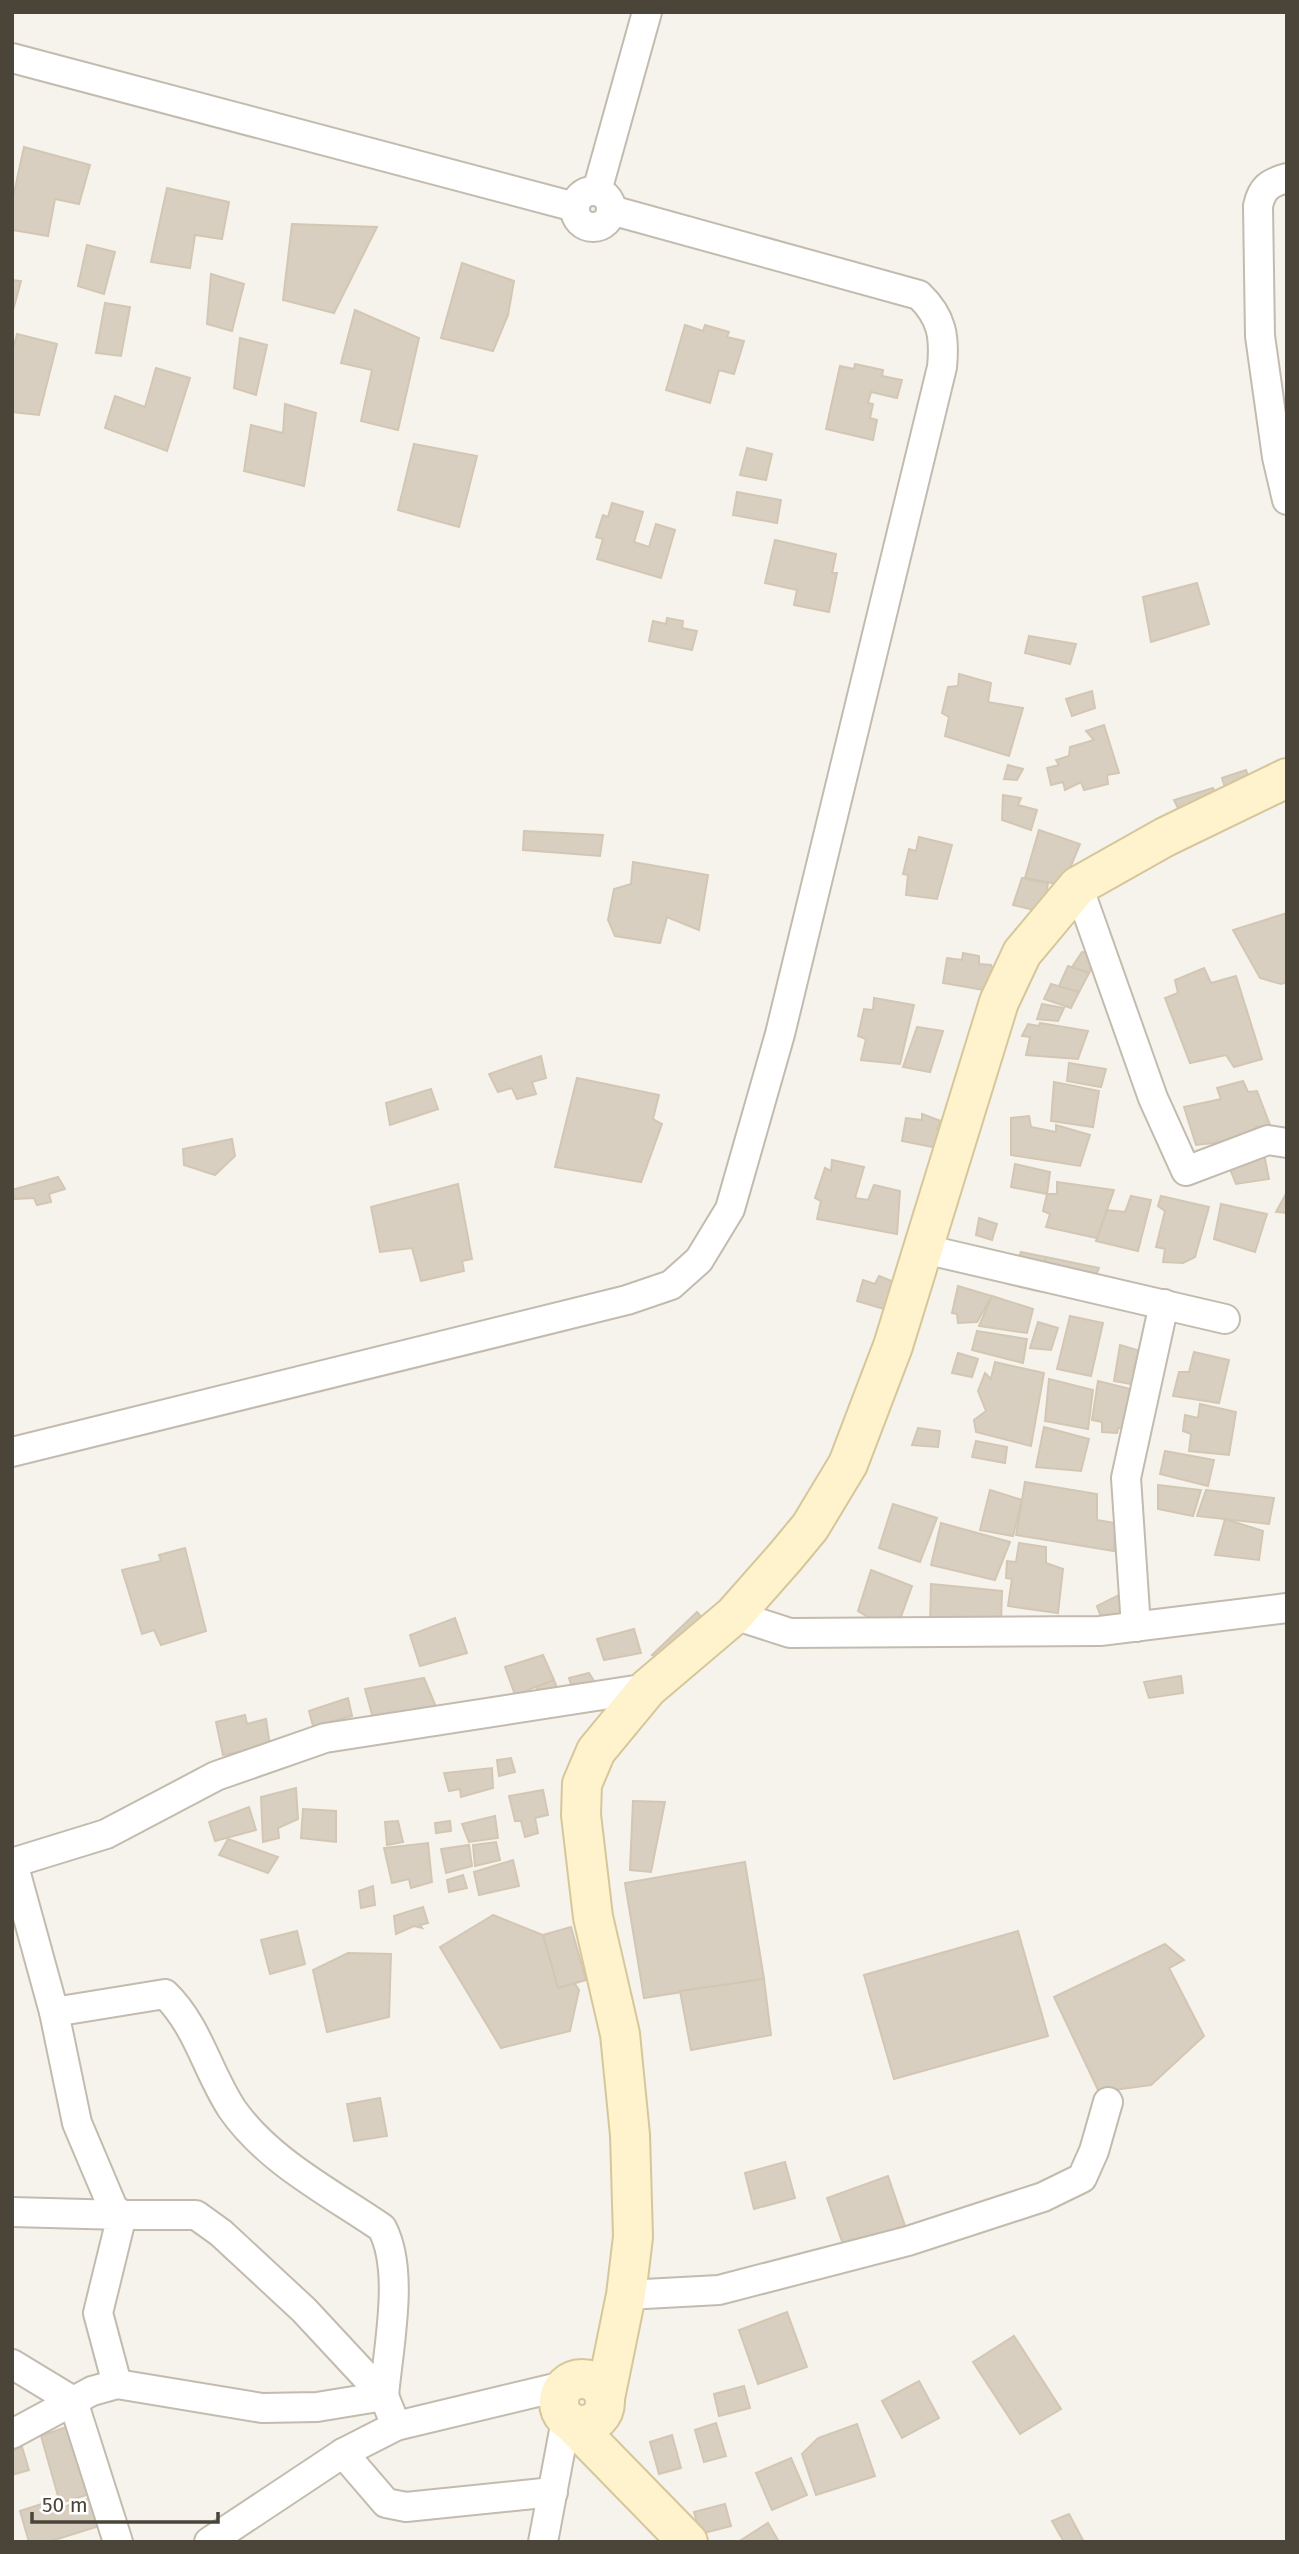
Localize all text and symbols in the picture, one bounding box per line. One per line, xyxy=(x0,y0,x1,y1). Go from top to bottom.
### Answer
scale bar xyxy=(32,2480,217,2524)
text: 50 m xyxy=(42,2492,88,2518)

